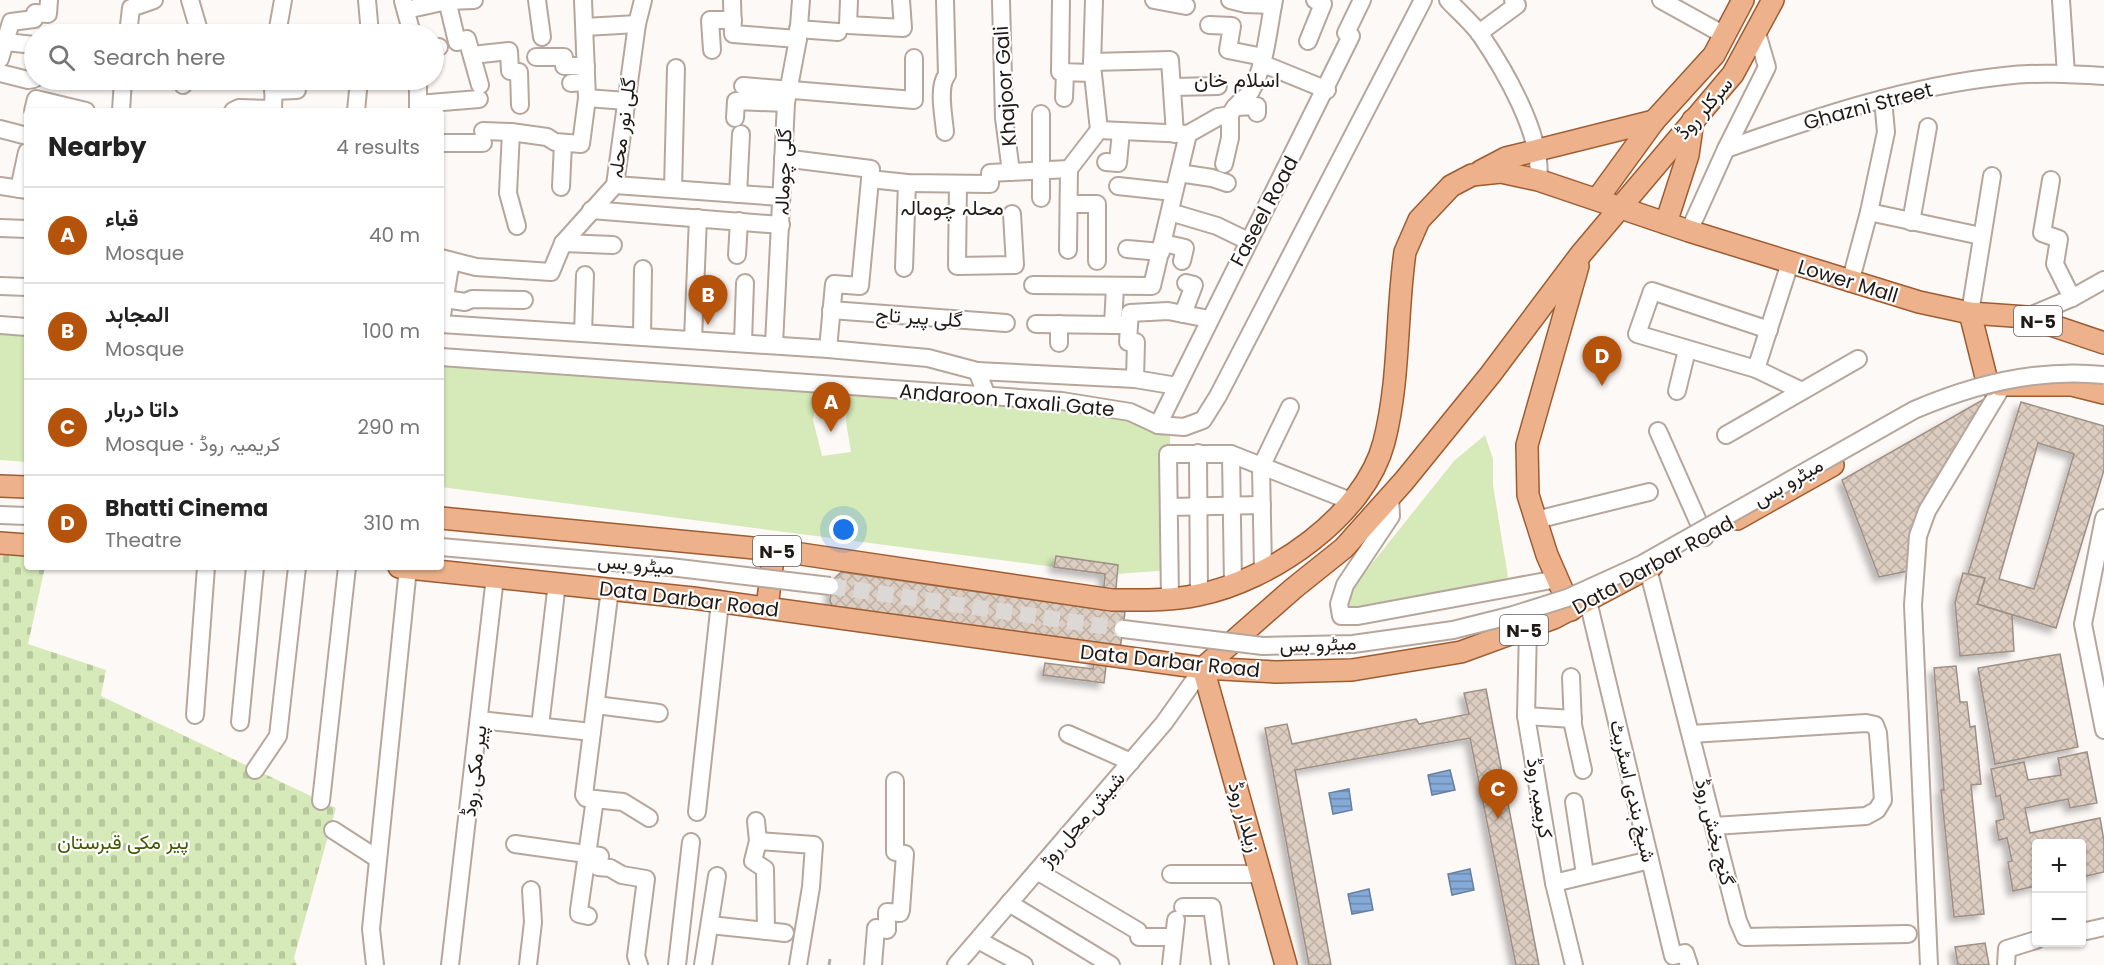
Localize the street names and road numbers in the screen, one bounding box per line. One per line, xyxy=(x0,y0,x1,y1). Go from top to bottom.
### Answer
street label: Khajoor Gali xyxy=(987,25,1023,147)
street label: سرکلر روڈ xyxy=(1669,71,1739,145)
street label: Ghazni Street xyxy=(1800,75,1936,137)
street label: گلی نور محلہ xyxy=(601,76,643,180)
street label: گلی چومالہ xyxy=(767,128,799,216)
street label: Faseel Road xyxy=(1223,151,1305,271)
street label: Lower Mall xyxy=(1794,252,1902,310)
street label: گلی پیر تاج xyxy=(875,300,963,334)
road number: N-5 xyxy=(2014,306,2062,336)
street label: Andaroon Taxali Gate xyxy=(898,377,1116,423)
street label: میٹرو بس xyxy=(1748,451,1828,513)
street label: Data Darbar Road xyxy=(1567,509,1739,621)
road number: N-5 xyxy=(753,536,801,566)
street label: میٹرو بس xyxy=(596,547,676,581)
street label: Data Darbar Road xyxy=(598,574,780,624)
road number: N-5 xyxy=(1500,615,1548,645)
street label: میٹرو بس xyxy=(1279,629,1357,659)
street label: Data Darbar Road xyxy=(1079,638,1261,684)
street label: شیخ ہندی اسٹریٹ xyxy=(1603,717,1663,865)
street label: پیر مکی روڈ xyxy=(454,724,494,818)
street label: کریمیہ روڈ xyxy=(1520,756,1560,840)
street label: شیش محل روڑ xyxy=(1032,765,1131,874)
street label: گنج بخش روڈ xyxy=(1688,776,1742,889)
street label: زیلدار روڈ xyxy=(1222,779,1268,855)

